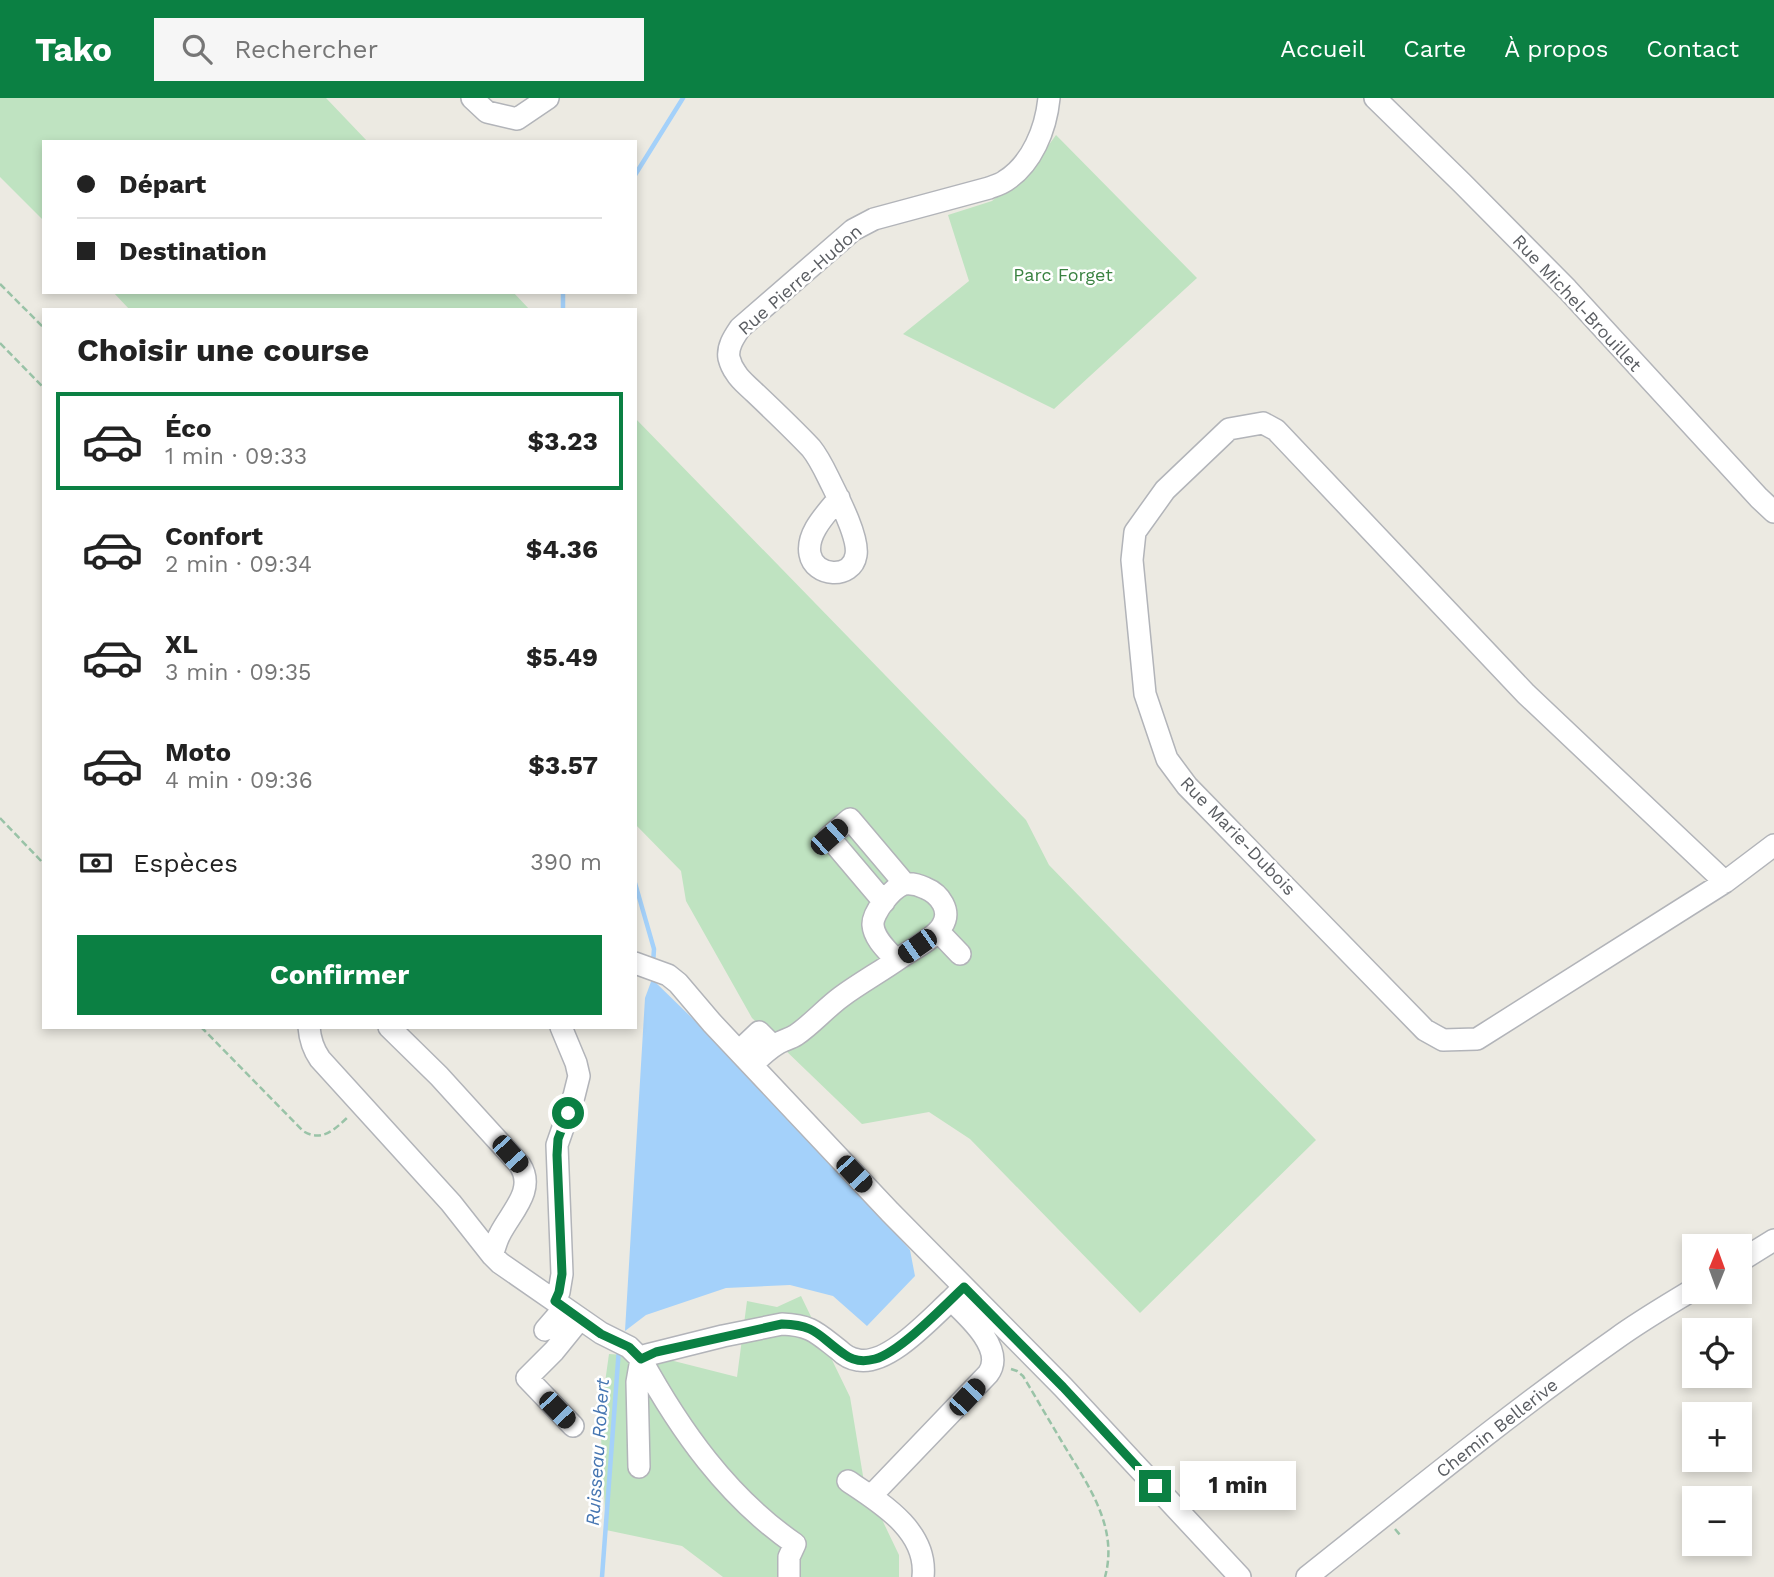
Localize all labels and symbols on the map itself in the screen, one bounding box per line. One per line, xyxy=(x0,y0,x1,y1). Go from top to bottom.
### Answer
street label: Rue Pierre-Hudon xyxy=(734,220,866,339)
street label: Rue Michel-Brouillet xyxy=(1509,230,1646,376)
park label: Parc Forget xyxy=(1013,264,1113,285)
street label: Rue Marie-Dubois xyxy=(1176,772,1300,899)
car xyxy=(807,815,852,859)
car xyxy=(894,925,941,967)
route start xyxy=(552,1097,584,1129)
car xyxy=(489,1131,532,1177)
car xyxy=(832,1151,877,1197)
north arrow xyxy=(1682,1234,1752,1304)
car xyxy=(945,1374,990,1420)
street label: Chemin Bellerive xyxy=(1432,1374,1562,1482)
water label: Ruisseau Robert xyxy=(581,1377,614,1527)
car xyxy=(535,1388,580,1432)
callout: 1 min xyxy=(1180,1462,1295,1510)
route end xyxy=(1139,1470,1171,1502)

